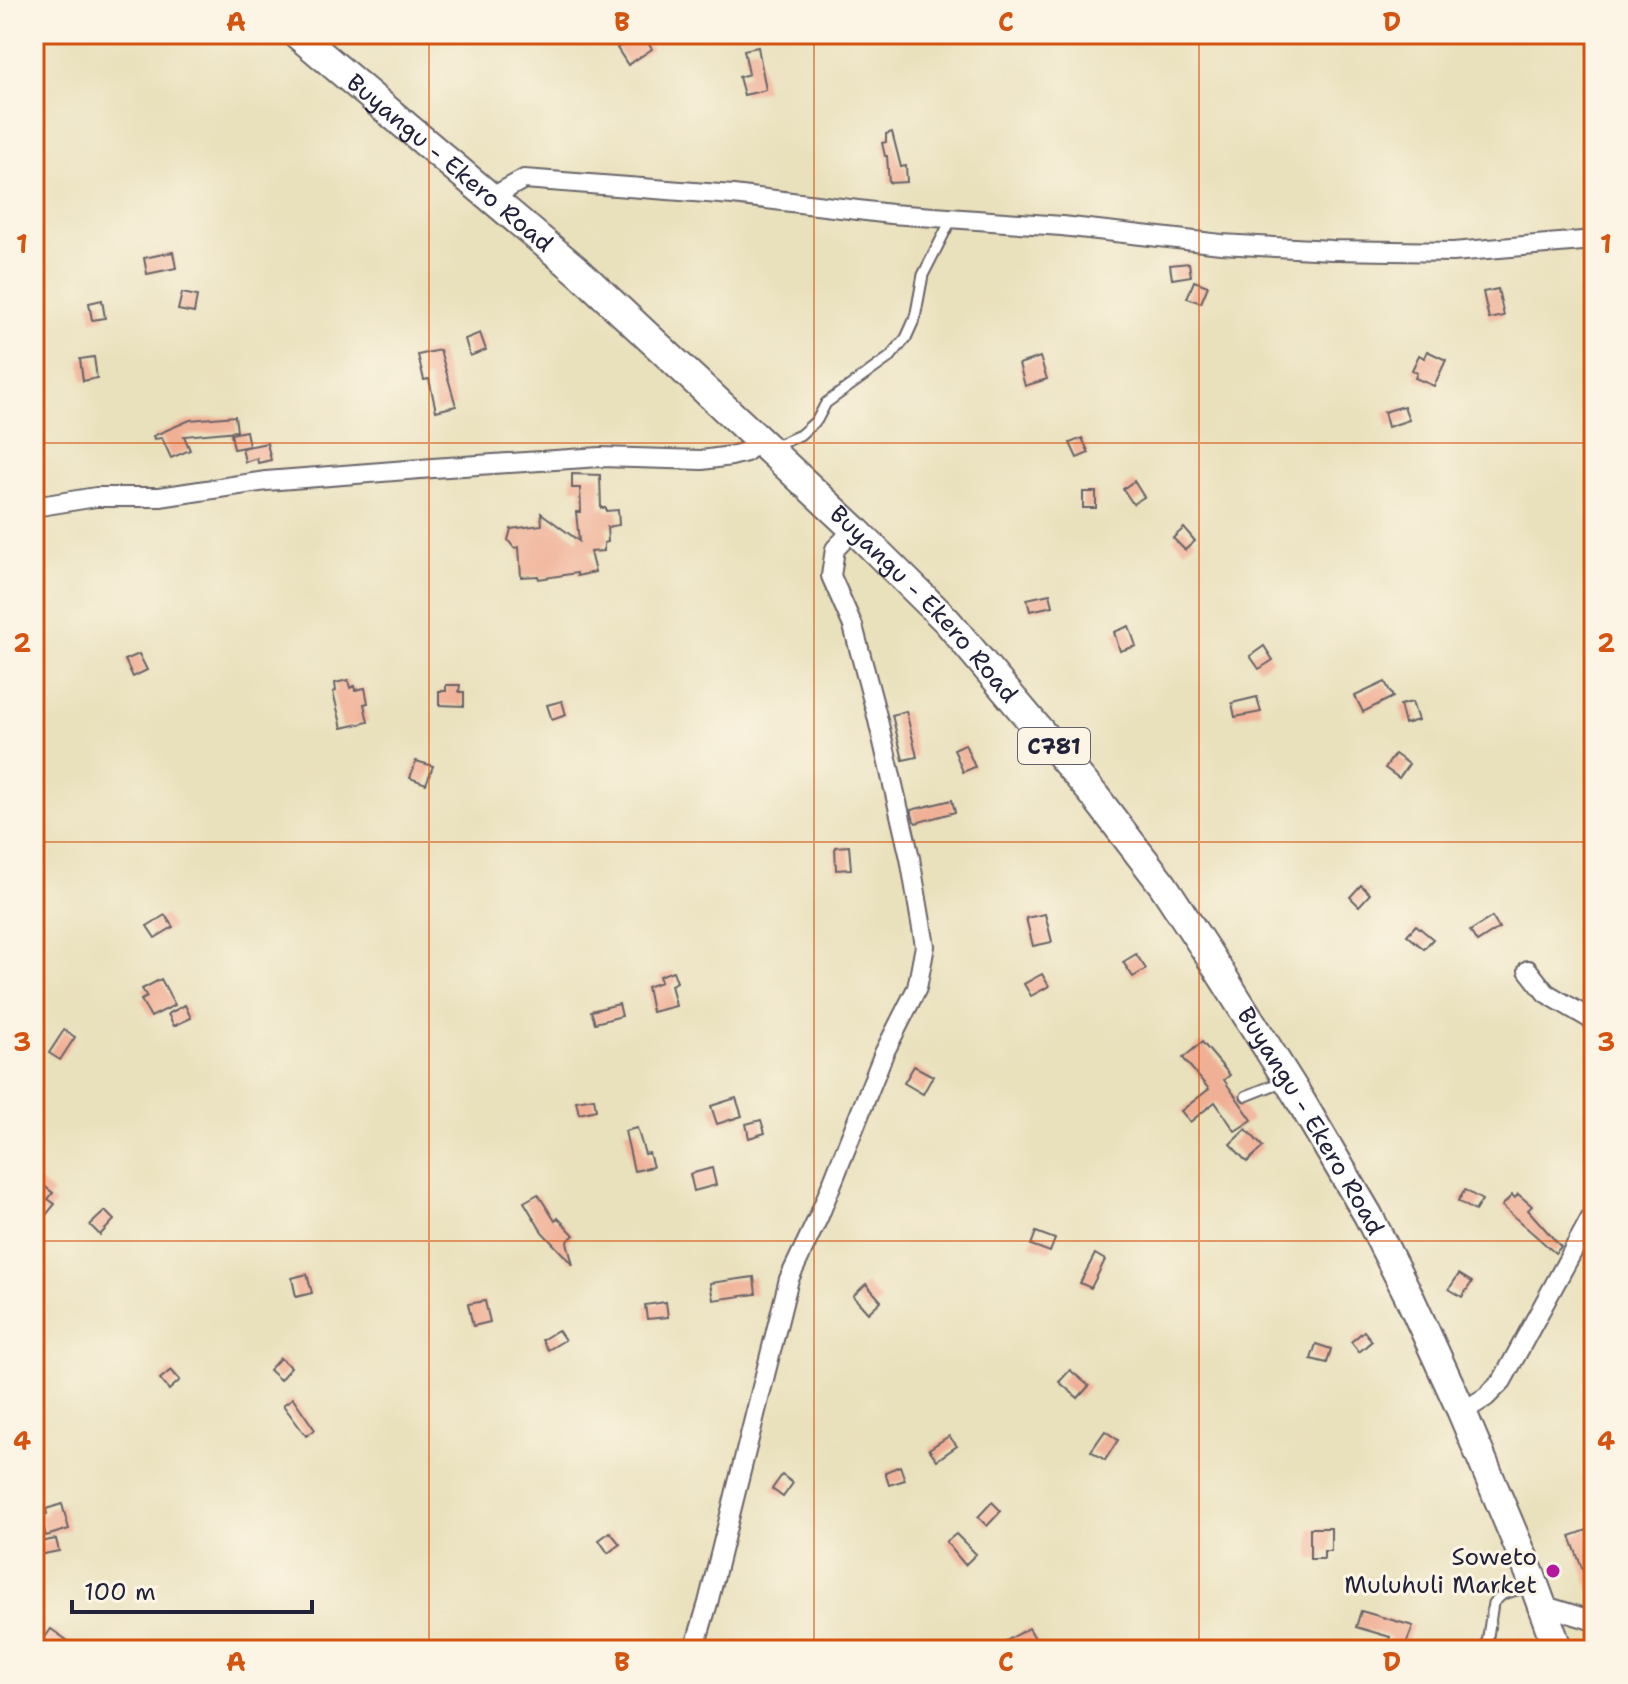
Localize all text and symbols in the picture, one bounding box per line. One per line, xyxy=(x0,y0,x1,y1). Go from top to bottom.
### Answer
text: A xyxy=(226,4,246,39)
text: B xyxy=(614,4,630,39)
text: C xyxy=(998,4,1014,39)
text: D xyxy=(1383,4,1401,39)
street label: Buyangu - Ekero Road xyxy=(340,67,560,259)
text: 1 xyxy=(16,226,28,261)
text: 1 xyxy=(1600,226,1612,261)
street label: Buyangu - Ekero Road xyxy=(823,498,1025,709)
text: 2 xyxy=(13,625,31,660)
text: 2 xyxy=(1597,625,1615,660)
road number: C781 xyxy=(1018,728,1090,764)
street label: Buyangu - Ekero Road xyxy=(1230,1001,1392,1241)
text: 3 xyxy=(13,1024,31,1059)
text: 3 xyxy=(1597,1024,1615,1059)
text: 4 xyxy=(13,1423,31,1458)
text: 4 xyxy=(1597,1423,1615,1458)
place label: Soweto Muluhuli Market xyxy=(1344,1541,1537,1601)
marker: Soweto Muluhuli Market xyxy=(1544,1562,1562,1580)
scale bar xyxy=(72,1564,312,1614)
text: 100 m xyxy=(84,1576,156,1608)
text: A xyxy=(226,1644,246,1679)
text: B xyxy=(614,1644,630,1679)
text: C xyxy=(998,1644,1014,1679)
text: D xyxy=(1383,1644,1401,1679)

